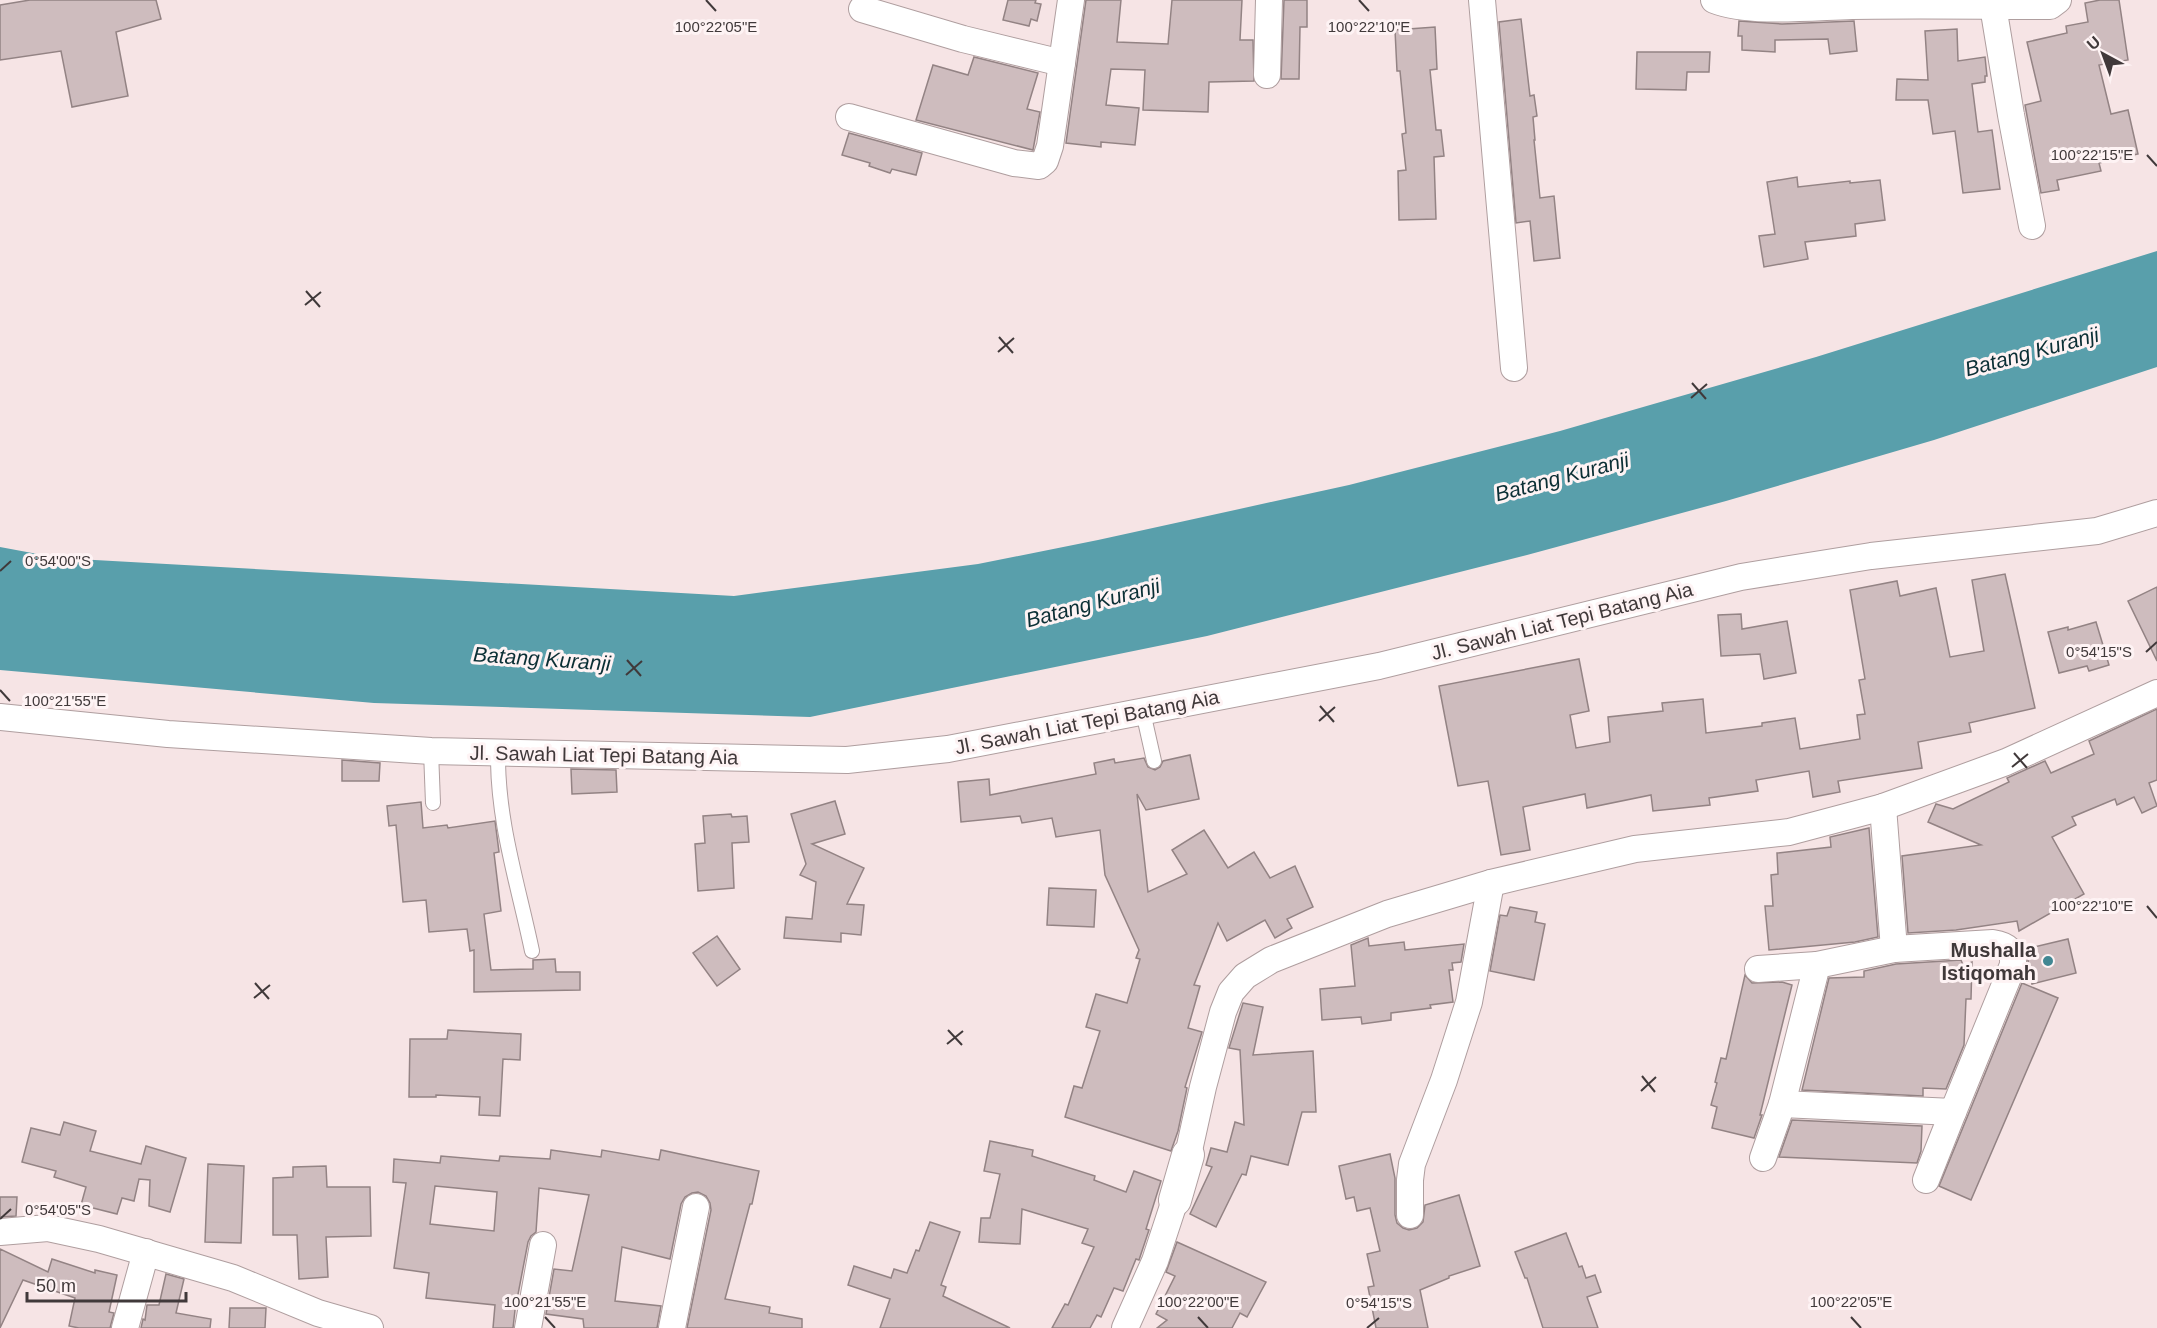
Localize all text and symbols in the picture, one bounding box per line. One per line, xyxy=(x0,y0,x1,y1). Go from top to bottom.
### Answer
text: 100°22'05"E xyxy=(675,18,757,35)
text: 100°22'10"E xyxy=(1328,18,1410,35)
north arrow xyxy=(2073,24,2133,84)
text: U xyxy=(2084,33,2103,53)
text: 100°22'15"E xyxy=(2051,146,2133,163)
water label: Batang Kuranji xyxy=(1962,322,2103,380)
water label: Batang Kuranji xyxy=(1492,447,1633,505)
text: 0°54'00"S xyxy=(25,552,91,569)
water label: Batang Kuranji xyxy=(1023,573,1164,631)
street label: Jl. Sawah Liat Tepi Batang Aia xyxy=(1429,578,1696,664)
water label: Batang Kuranji xyxy=(473,642,613,675)
text: 0°54'15"S xyxy=(2066,643,2132,660)
street label: Jl. Sawah Liat Tepi Batang Aia xyxy=(953,685,1222,758)
text: 100°21'55"E xyxy=(24,692,106,709)
street label: Jl. Sawah Liat Tepi Batang Aia xyxy=(469,742,739,768)
text: 100°22'10"E xyxy=(2051,897,2133,914)
place label: Mushalla Istiqomah xyxy=(1942,939,2037,984)
marker: Mushalla Istiqomah xyxy=(2041,954,2055,968)
text: 0°54'05"S xyxy=(25,1201,91,1218)
scale bar xyxy=(27,1265,186,1303)
text: 50 m xyxy=(36,1276,76,1296)
text: 100°21'55"E xyxy=(504,1293,586,1310)
text: 100°22'00"E xyxy=(1157,1293,1239,1310)
text: 100°22'05"E xyxy=(1810,1293,1892,1310)
text: 0°54'15"S xyxy=(1346,1294,1412,1311)

